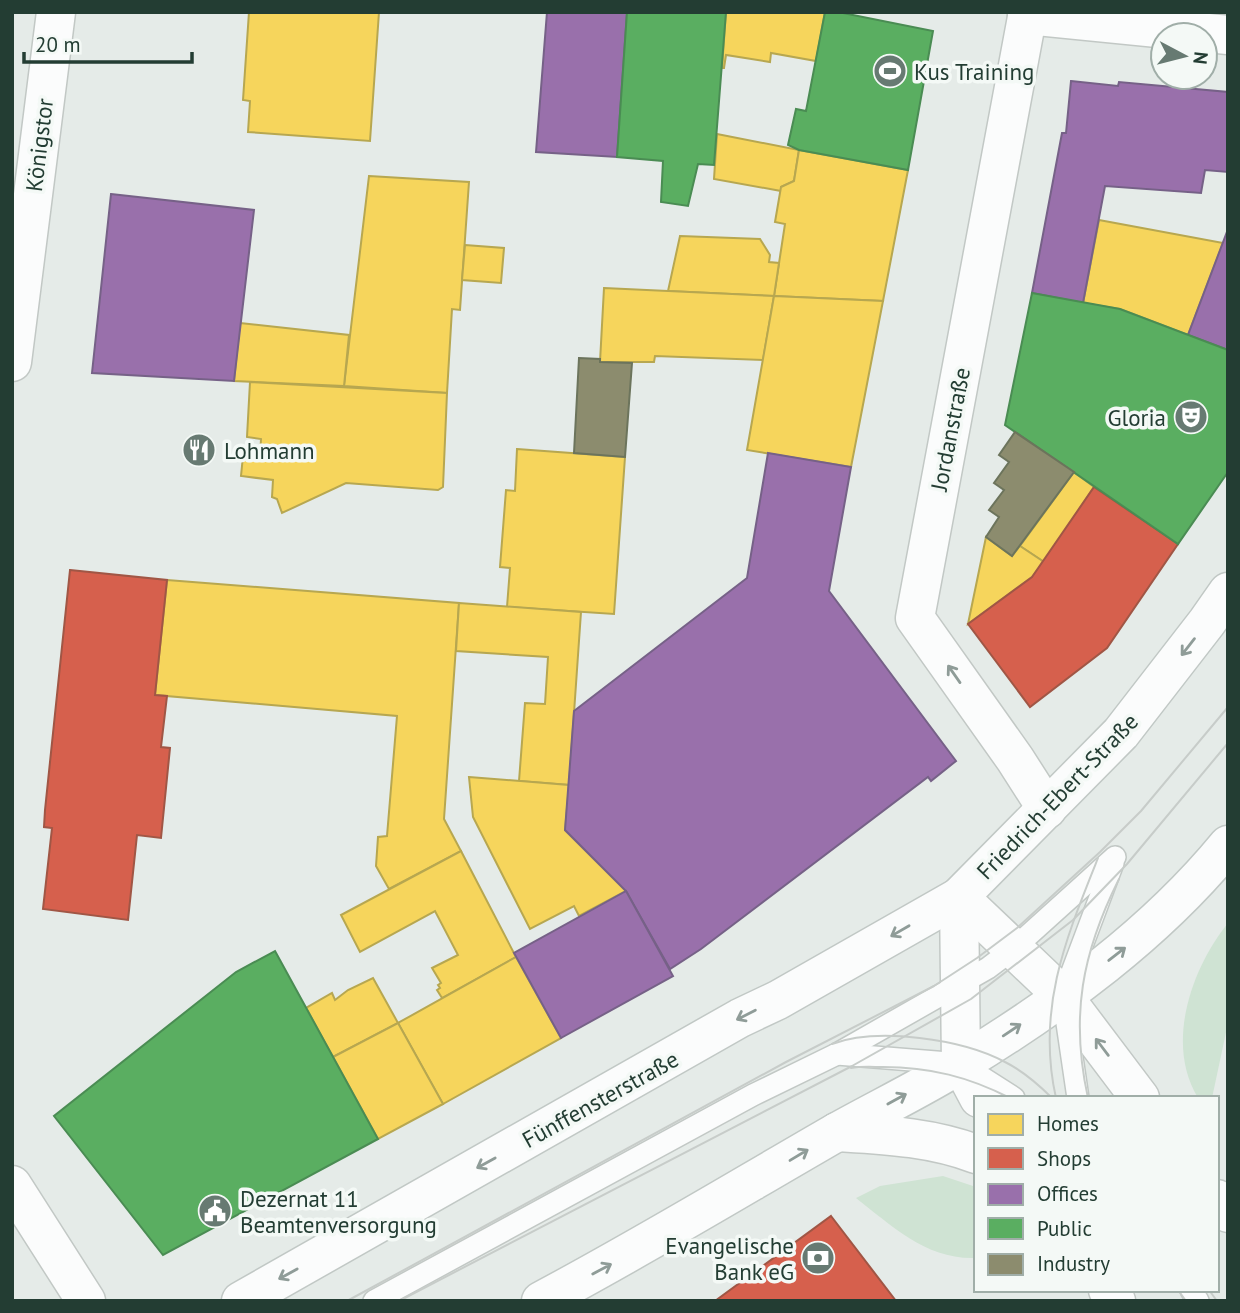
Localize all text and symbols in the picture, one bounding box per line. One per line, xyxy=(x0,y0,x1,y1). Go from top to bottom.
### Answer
scale bar xyxy=(24,21,192,65)
north arrow xyxy=(1149,21,1219,91)
text: 20 m xyxy=(35,31,81,58)
text: N xyxy=(1188,50,1214,66)
sports icon: Kus Training xyxy=(871,52,909,90)
place label: Kus Training xyxy=(914,57,1034,86)
street label: Königstor xyxy=(19,97,59,193)
street label: Jordanstraße xyxy=(924,365,976,494)
theatre icon: Gloria xyxy=(1172,398,1210,436)
place label: Gloria xyxy=(1107,403,1166,432)
restaurant icon: Lohmann xyxy=(180,431,218,469)
place label: Lohmann xyxy=(224,436,315,465)
one-way arrow xyxy=(1180,638,1195,656)
one-way arrow xyxy=(947,665,962,684)
street label: Friedrich-Ebert-Straße xyxy=(970,707,1144,885)
one-way arrow xyxy=(890,924,910,938)
one-way arrow xyxy=(1107,947,1125,962)
one-way arrow xyxy=(736,1009,757,1023)
one-way arrow xyxy=(1002,1023,1021,1037)
one-way arrow xyxy=(1094,1038,1109,1057)
street label: Fünffensterstraße xyxy=(517,1044,683,1154)
one-way arrow xyxy=(886,1092,907,1105)
legend xyxy=(974,1096,1219,1292)
text: Homes xyxy=(1037,1110,1099,1137)
text: Shops xyxy=(1037,1145,1091,1172)
one-way arrow xyxy=(788,1148,808,1162)
one-way arrow xyxy=(476,1157,497,1170)
text: Offices xyxy=(1037,1180,1098,1207)
place label: Dezernat 11 Beamtenversorgung xyxy=(240,1184,437,1239)
public building icon: Dezernat 11 Beamtenversorgung xyxy=(196,1192,234,1230)
text: Public xyxy=(1037,1215,1092,1242)
place label: Evangelische Bank eG xyxy=(665,1231,794,1286)
bank icon: Evangelische Bank eG xyxy=(799,1239,837,1277)
text: Industry xyxy=(1037,1250,1110,1277)
one-way arrow xyxy=(591,1262,611,1276)
one-way arrow xyxy=(278,1267,298,1281)

